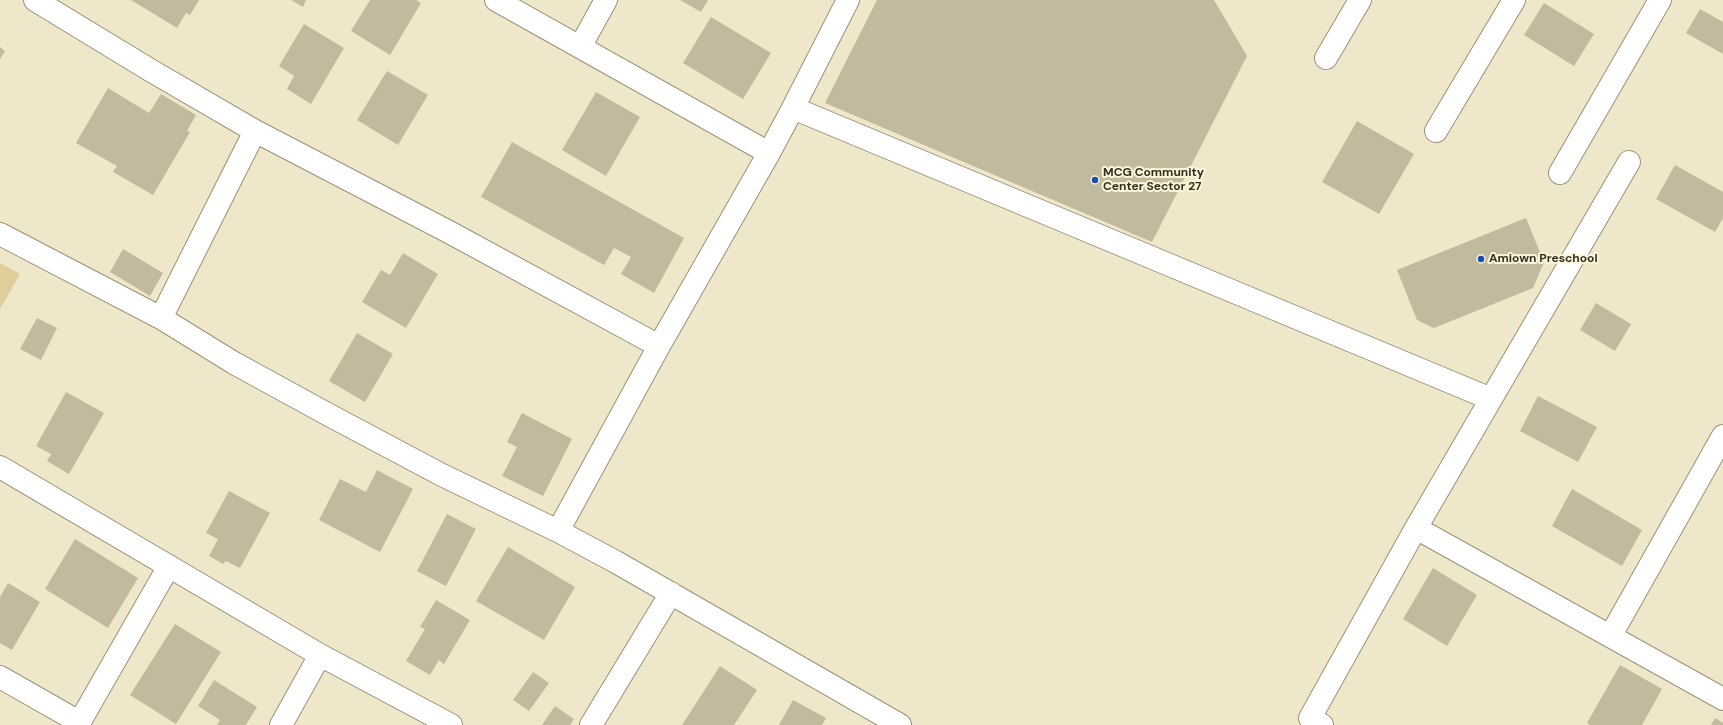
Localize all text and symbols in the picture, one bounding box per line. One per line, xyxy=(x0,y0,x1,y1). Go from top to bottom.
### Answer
place label: MCG Community Center Sector 27 xyxy=(1103,166,1204,194)
marker: MCG Community Center Sector 27 xyxy=(1090,175,1100,185)
place label: Amiown Preschool xyxy=(1489,252,1598,266)
marker: Amiown Preschool xyxy=(1476,254,1486,264)

